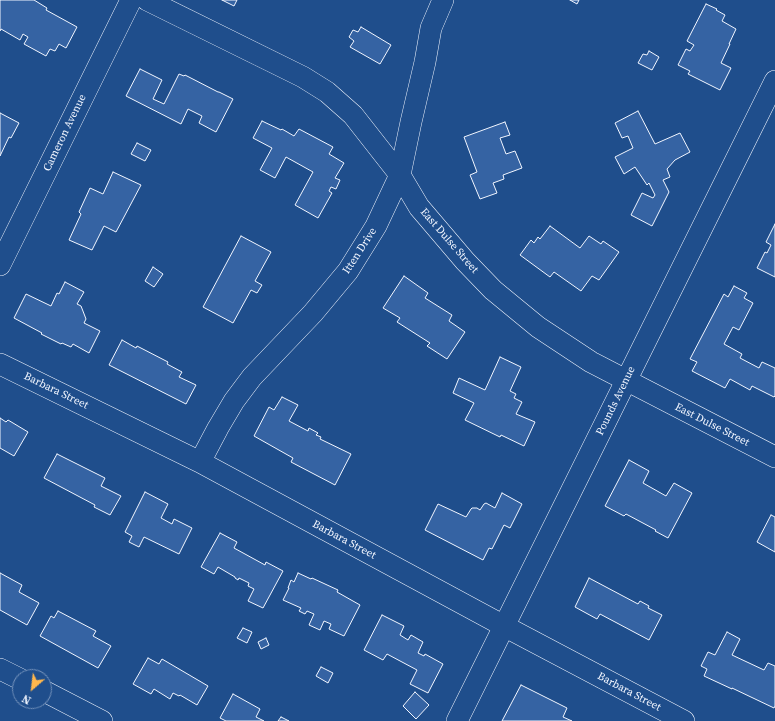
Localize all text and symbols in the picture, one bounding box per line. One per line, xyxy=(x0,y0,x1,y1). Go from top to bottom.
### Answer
street label: Cameron Avenue xyxy=(41,92,89,174)
street label: East Dulse Street xyxy=(417,206,481,276)
street label: Itten Drive xyxy=(340,225,380,277)
street label: Pounds Avenue xyxy=(594,364,638,438)
street label: Barbara Street xyxy=(22,370,90,412)
street label: East Dulse Street xyxy=(672,400,752,450)
street label: Barbara Street xyxy=(310,518,378,562)
north arrow xyxy=(12,669,52,709)
street label: Barbara Street xyxy=(595,670,663,714)
text: N xyxy=(20,691,34,708)

